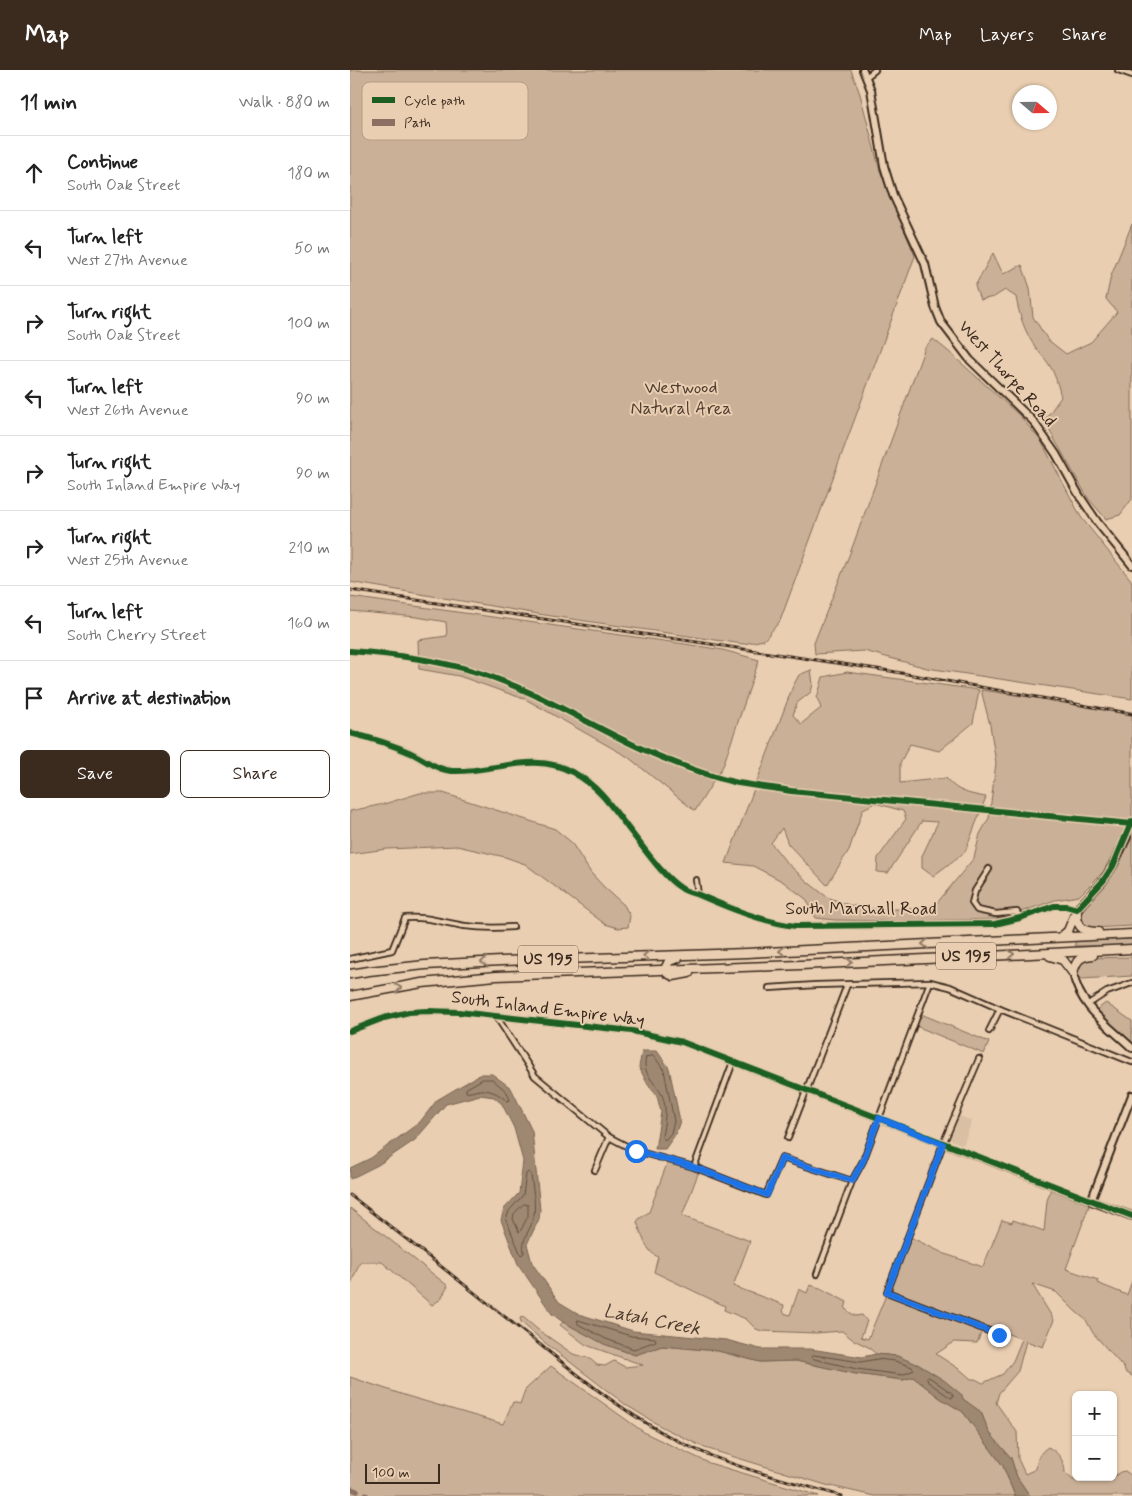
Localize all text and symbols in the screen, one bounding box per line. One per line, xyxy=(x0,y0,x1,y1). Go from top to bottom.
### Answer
text: Map xyxy=(25,20,69,51)
text: Map xyxy=(919,23,952,47)
text: Layers xyxy=(980,23,1034,47)
text: Share xyxy=(1062,23,1107,47)
legend xyxy=(362,82,528,140)
north arrow xyxy=(1012,85,1057,130)
text: 11 min xyxy=(20,89,77,117)
text: Walk · 880 m xyxy=(239,92,330,113)
text: Cycle path xyxy=(404,92,465,110)
text: Path xyxy=(404,114,431,132)
text: Continue xyxy=(67,150,138,175)
icon: ahead xyxy=(20,159,48,187)
text: 180 m xyxy=(287,163,330,184)
text: South Oak Street xyxy=(67,175,180,196)
text: Turn left xyxy=(67,225,143,250)
icon: left xyxy=(20,234,48,262)
text: 50 m xyxy=(294,238,330,259)
text: West 27th Avenue xyxy=(67,250,188,271)
text: Turn right xyxy=(67,300,151,325)
icon: right xyxy=(20,309,48,337)
text: 100 m xyxy=(287,313,330,334)
street label: West Thorpe Road xyxy=(953,315,1061,433)
text: South Oak Street xyxy=(67,325,180,346)
text: Turn left xyxy=(67,375,143,400)
park label: Westwood Natural Area xyxy=(631,376,731,421)
icon: left xyxy=(20,384,48,412)
text: 90 m xyxy=(296,388,330,409)
text: West 26th Avenue xyxy=(67,400,189,421)
text: Turn right xyxy=(67,450,151,475)
icon: right xyxy=(20,459,48,487)
text: 90 m xyxy=(296,463,330,484)
text: South Inland Empire Way xyxy=(67,475,240,496)
text: Turn right xyxy=(67,525,151,550)
icon: right xyxy=(20,534,48,562)
text: 210 m xyxy=(289,538,330,559)
text: West 25th Avenue xyxy=(67,550,188,571)
text: Turn left xyxy=(67,600,143,625)
icon: left xyxy=(20,609,48,637)
text: 160 m xyxy=(287,613,330,634)
text: South Cherry Street xyxy=(67,625,207,646)
icon: arrive xyxy=(20,684,48,712)
text: Arrive at destination xyxy=(67,686,231,711)
button: Save xyxy=(20,750,170,798)
button: Share xyxy=(180,750,330,798)
street label: South Marshall Road xyxy=(785,897,937,921)
one-way arrow xyxy=(921,939,928,949)
road number: US 195 xyxy=(936,942,996,969)
road number: US 195 xyxy=(518,946,578,972)
one-way arrow xyxy=(777,946,785,957)
one-way arrow xyxy=(1008,949,1016,960)
one-way arrow xyxy=(642,950,650,961)
one-way arrow xyxy=(480,956,488,967)
one-way arrow xyxy=(845,956,853,967)
one-way arrow xyxy=(394,983,402,993)
street label: South Inland Empire Way xyxy=(450,985,646,1033)
route start xyxy=(625,1140,648,1163)
water label: Latah Creek xyxy=(602,1298,703,1342)
route end xyxy=(988,1324,1011,1347)
map controls xyxy=(1072,1391,1117,1481)
button: + xyxy=(1072,1391,1117,1436)
button: − xyxy=(1072,1436,1117,1481)
scale bar xyxy=(365,1461,440,1484)
text: 100 m xyxy=(372,1464,410,1482)

